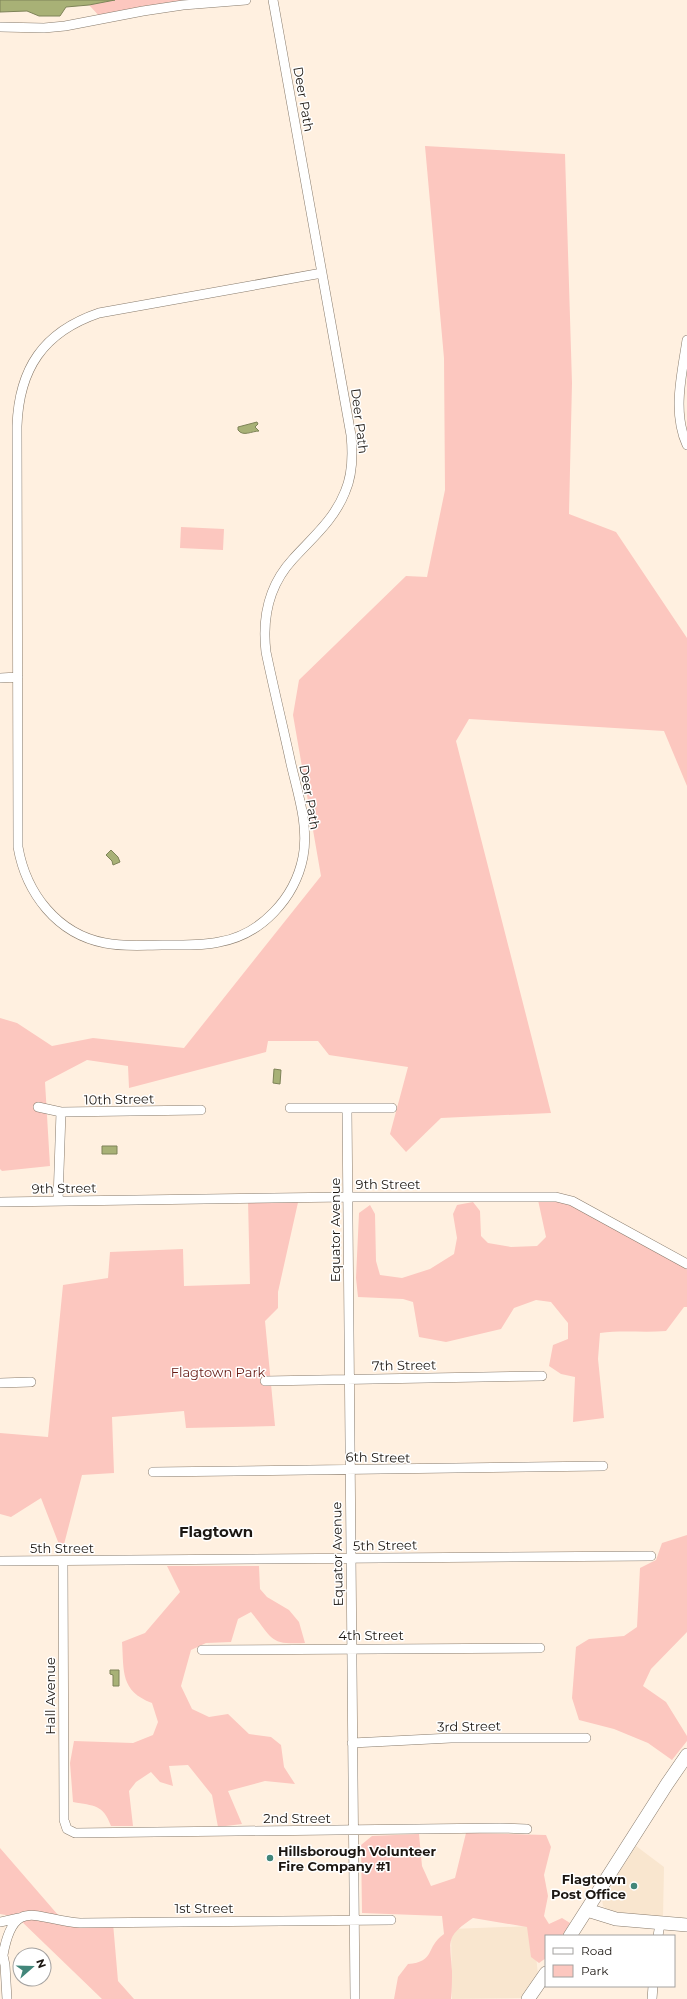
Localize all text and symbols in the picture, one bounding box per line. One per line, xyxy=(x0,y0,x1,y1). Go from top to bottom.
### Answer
street label: Deer Path xyxy=(290,65,318,133)
street label: Deer Path xyxy=(348,387,372,455)
street label: Deer Path xyxy=(296,763,324,831)
street label: 10th Street xyxy=(84,1090,154,1108)
street label: 9th Street xyxy=(356,1176,420,1192)
street label: Equator Avenue xyxy=(327,1178,343,1282)
street label: 9th Street xyxy=(31,1179,97,1197)
street label: 7th Street xyxy=(372,1356,436,1374)
park label: Flagtown Park xyxy=(171,1364,266,1380)
street label: 6th Street xyxy=(346,1448,410,1466)
street label: Equator Avenue xyxy=(328,1501,346,1606)
district label: Flagtown xyxy=(179,1522,253,1541)
street label: 5th Street xyxy=(353,1536,417,1554)
street label: 5th Street xyxy=(30,1540,94,1556)
street label: 4th Street xyxy=(338,1627,404,1643)
street label: Hall Avenue xyxy=(42,1657,58,1735)
street label: 3rd Street xyxy=(437,1717,501,1735)
street label: 2nd Street xyxy=(263,1810,331,1826)
place label: Hillsborough Volunteer Fire Company #1 xyxy=(278,1843,436,1874)
marker: Hillsborough Volunteer Fire Company #1 xyxy=(265,1853,275,1863)
place label: Flagtown Post Office xyxy=(551,1871,626,1902)
marker: Flagtown Post Office xyxy=(629,1881,639,1891)
street label: 1st Street xyxy=(174,1900,234,1916)
legend xyxy=(545,1935,675,1987)
text: Road xyxy=(581,1943,612,1958)
north arrow xyxy=(12,1947,52,1987)
text: N xyxy=(33,1957,49,1970)
text: Park xyxy=(581,1963,609,1978)

